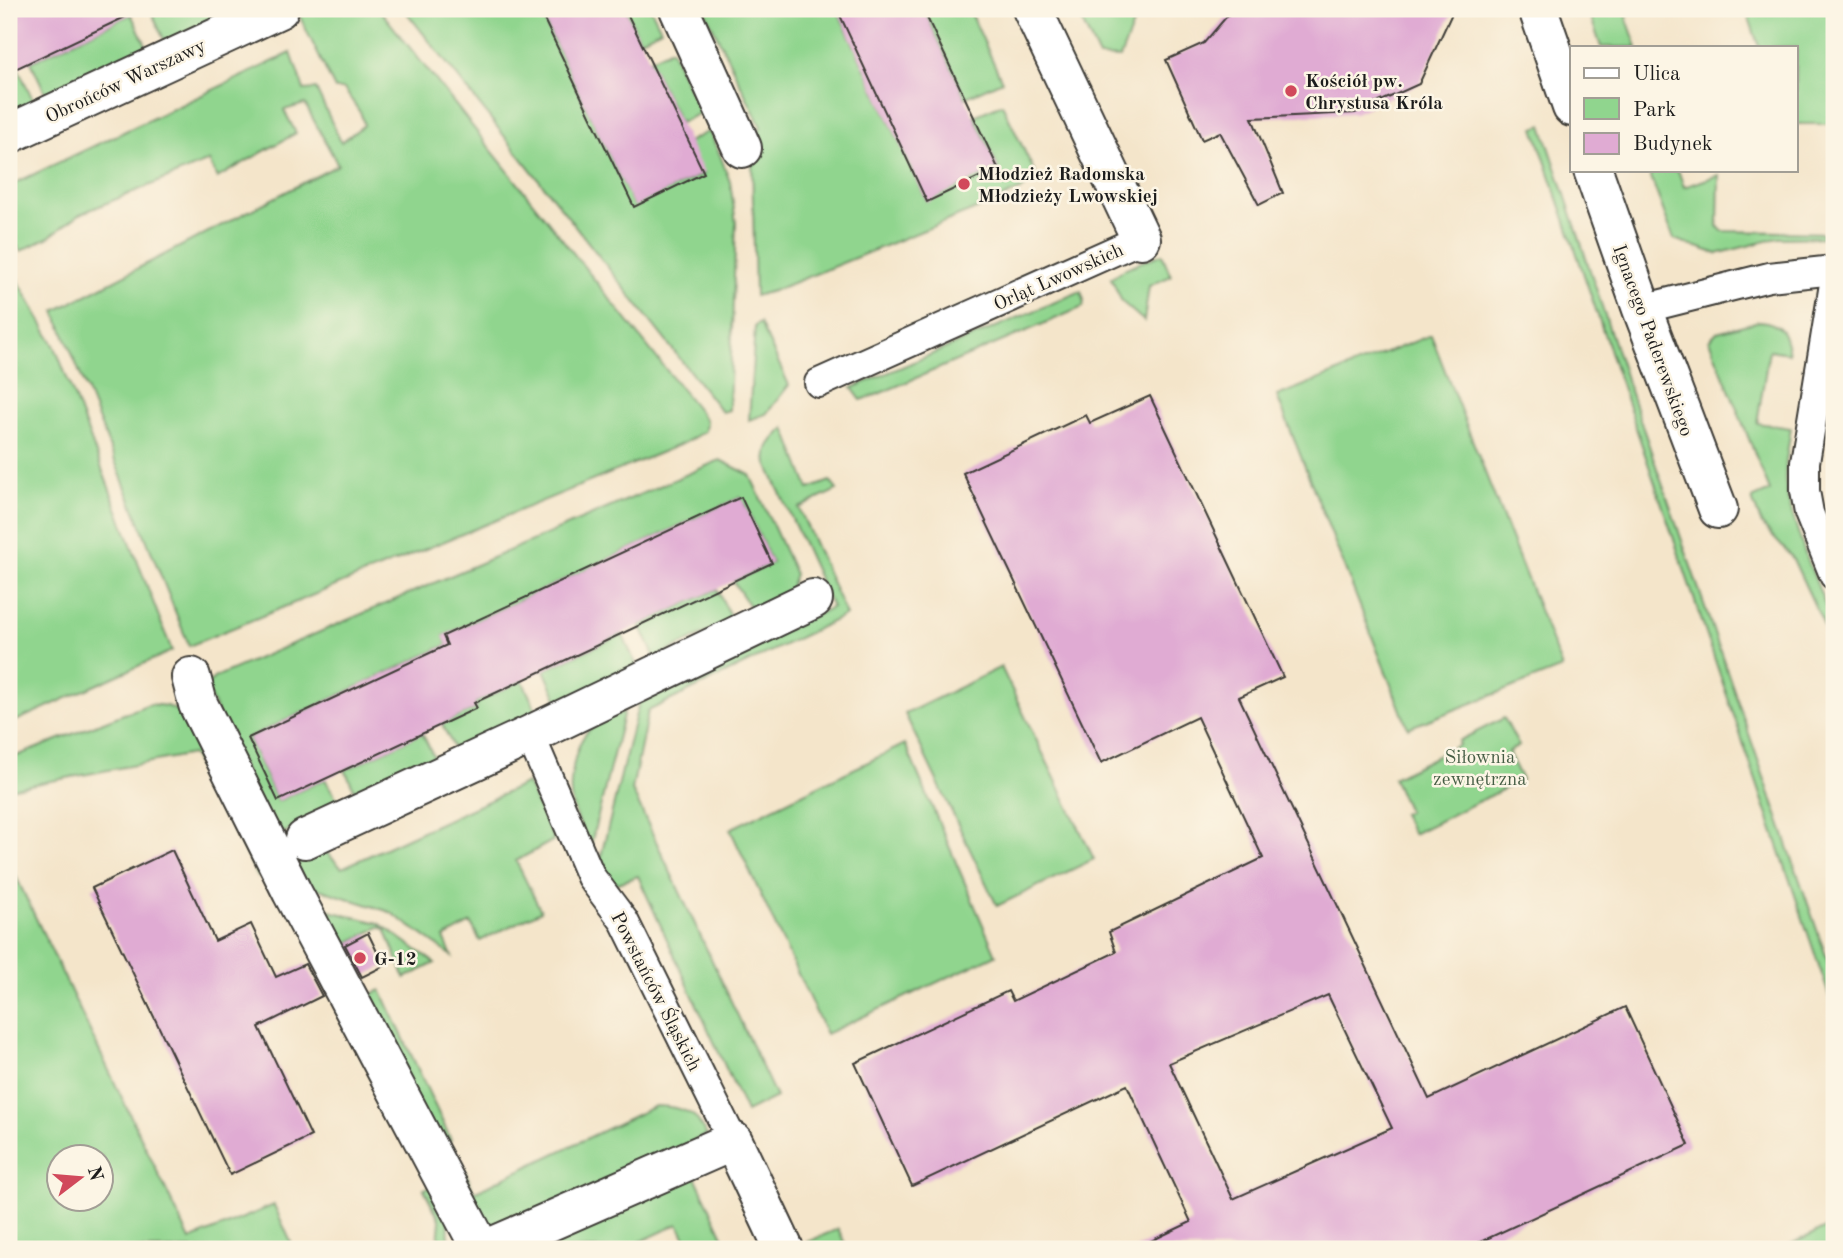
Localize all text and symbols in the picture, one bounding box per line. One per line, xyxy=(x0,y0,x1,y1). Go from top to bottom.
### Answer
street label: Obrońców Warszawy xyxy=(43,37,209,128)
legend xyxy=(1570,46,1798,172)
text: Ulica xyxy=(1633,64,1680,85)
place label: Kościół pw. Chrystusa Króla xyxy=(1305,73,1443,114)
marker: Kościół pw. Chrystusa Króla xyxy=(1283,83,1299,99)
text: Park xyxy=(1633,100,1676,121)
text: Budynek xyxy=(1633,134,1713,155)
place label: Młodzież Radomska Młodzieży Lwowskiej xyxy=(978,166,1158,207)
marker: Młodzież Radomska Młodzieży Lwowskiej xyxy=(956,176,972,192)
street label: Orląt Lwowskich xyxy=(991,241,1127,315)
street label: Ignacego Paderewskiego xyxy=(1608,242,1695,439)
park label: Siłownia zewnętrzna xyxy=(1433,749,1527,790)
street label: Powstańców Śląskich xyxy=(606,907,708,1075)
marker: G-12 xyxy=(352,950,368,966)
place label: G-12 xyxy=(374,951,417,970)
north arrow xyxy=(46,1142,116,1212)
text: N xyxy=(83,1164,105,1184)

